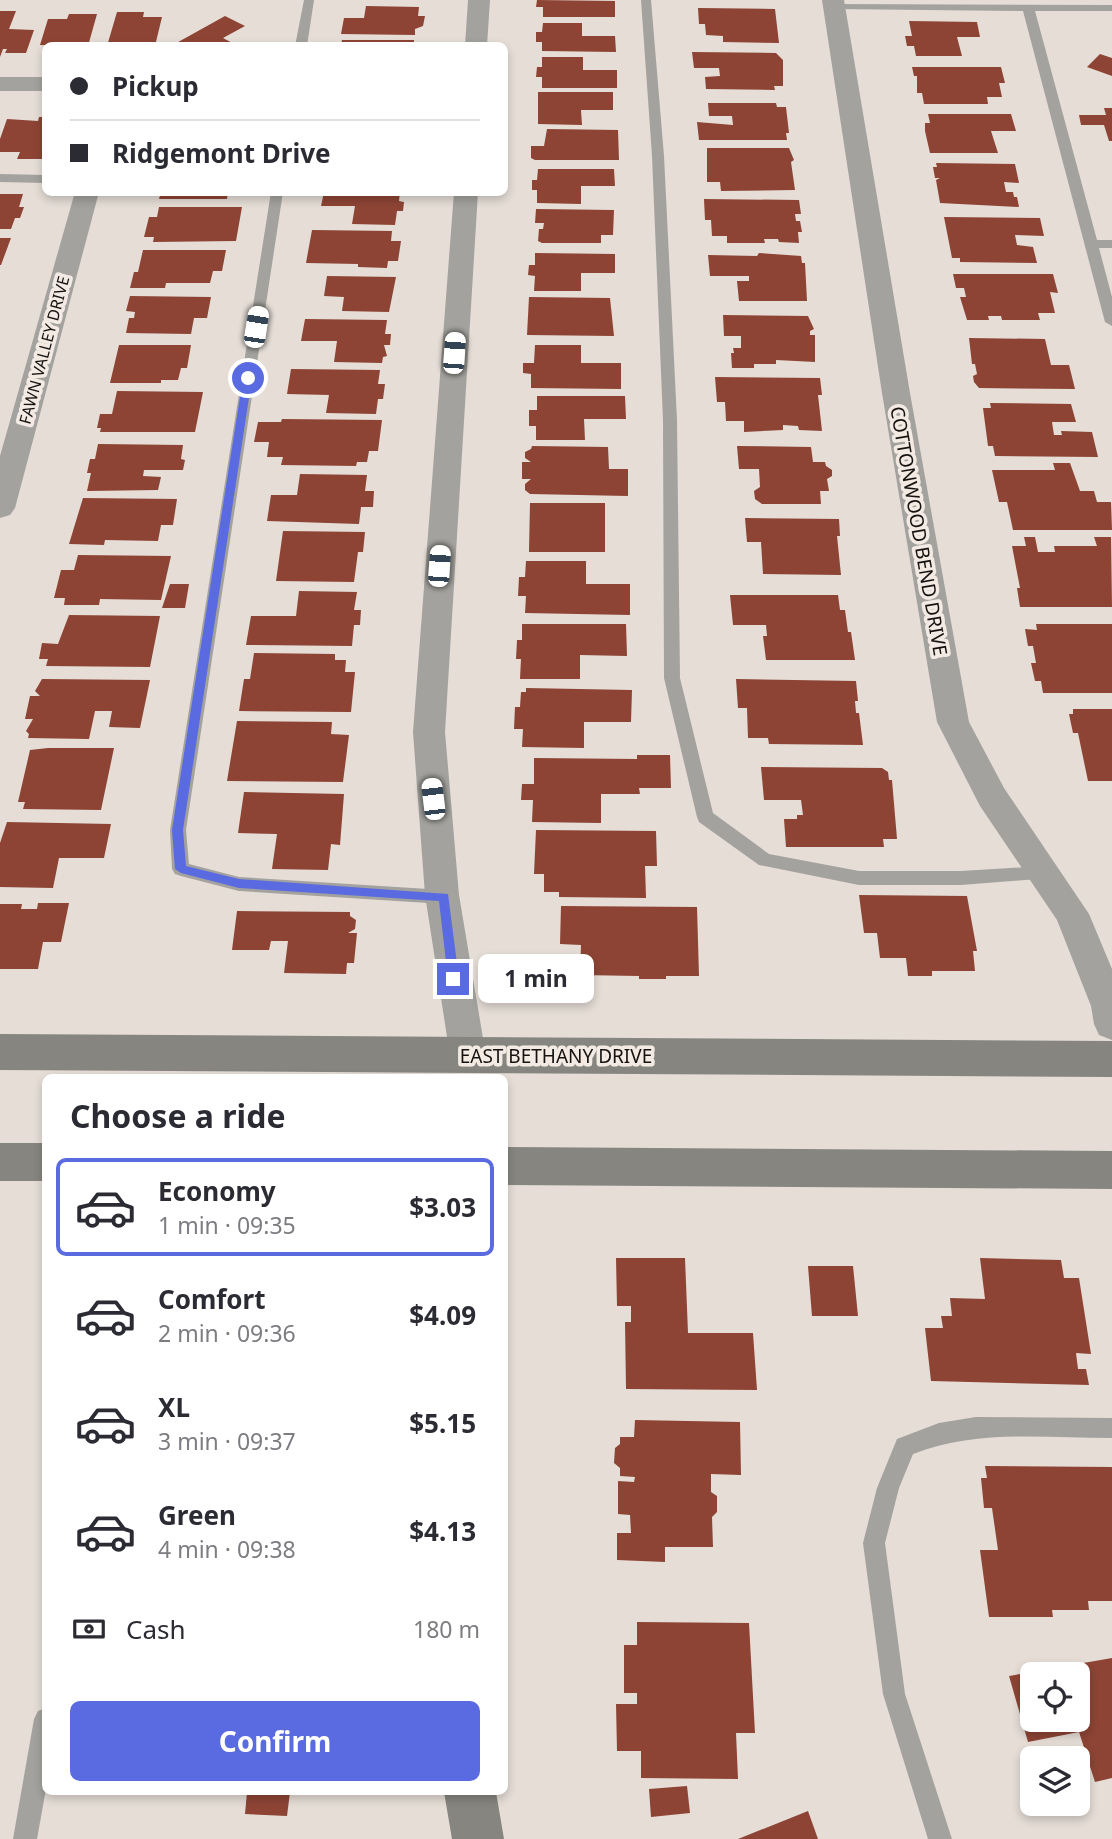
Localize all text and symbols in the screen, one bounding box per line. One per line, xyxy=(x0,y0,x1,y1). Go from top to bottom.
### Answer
text: Pickup xyxy=(112,68,199,104)
text: Ridgemont Drive xyxy=(112,135,331,171)
street label: FAWN VALLEY DRIVE xyxy=(14,274,74,426)
car xyxy=(243,305,270,349)
car xyxy=(443,331,466,375)
route start xyxy=(232,362,264,394)
street label: COTTONWOOD BEND DRIVE xyxy=(884,404,954,658)
car xyxy=(428,544,451,588)
car xyxy=(421,777,446,821)
callout: 1 min xyxy=(477,954,593,1004)
text: 1 min xyxy=(504,962,568,994)
route end xyxy=(437,963,469,995)
street label: EAST BETHANY DRIVE xyxy=(460,1043,652,1069)
text: Choose a ride xyxy=(70,1094,286,1137)
text: Economy xyxy=(158,1173,276,1209)
icon: car xyxy=(74,1176,137,1239)
text: $3.03 xyxy=(409,1189,476,1225)
text: 1 min · 09:35 xyxy=(158,1209,296,1241)
text: Comfort xyxy=(158,1281,266,1317)
icon: car xyxy=(74,1284,137,1347)
text: $4.09 xyxy=(409,1297,476,1333)
text: 2 min · 09:36 xyxy=(158,1317,296,1349)
text: XL xyxy=(158,1389,190,1425)
icon: car xyxy=(74,1392,137,1455)
text: $5.15 xyxy=(409,1405,476,1441)
text: 3 min · 09:37 xyxy=(158,1425,296,1457)
text: Green xyxy=(158,1497,236,1533)
icon: car xyxy=(74,1500,137,1563)
text: $4.13 xyxy=(409,1513,476,1549)
text: 4 min · 09:38 xyxy=(158,1533,296,1565)
icon: cash xyxy=(70,1610,108,1648)
text: Cash xyxy=(126,1611,186,1647)
text: 180 m xyxy=(413,1613,480,1645)
map controls xyxy=(1020,1662,1090,1816)
button: locate xyxy=(1020,1662,1090,1732)
button: Confirm xyxy=(70,1701,480,1781)
button: layers xyxy=(1020,1746,1090,1816)

